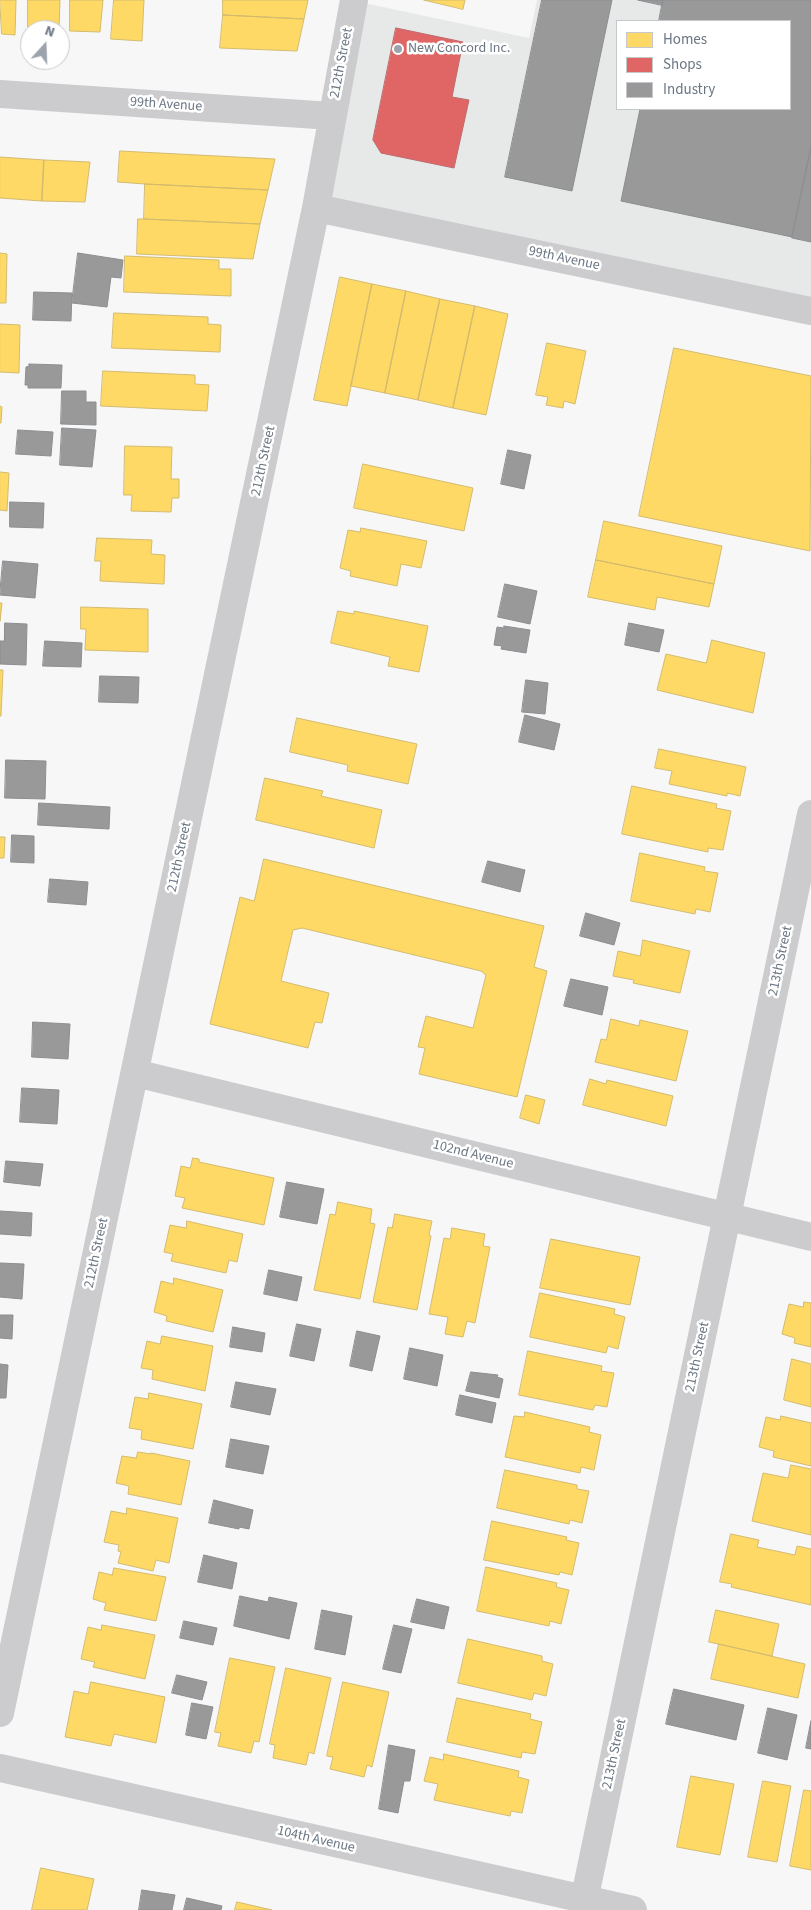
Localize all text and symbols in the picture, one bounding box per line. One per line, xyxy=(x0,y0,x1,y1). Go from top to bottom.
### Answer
north arrow xyxy=(20,20,70,70)
legend xyxy=(616,20,791,110)
text: N xyxy=(42,21,58,43)
street label: 212th Street xyxy=(327,27,357,99)
text: Homes xyxy=(663,29,707,50)
place label: New Concord Inc. xyxy=(408,41,510,57)
marker: New Concord Inc. xyxy=(392,43,404,55)
text: Shops xyxy=(663,54,702,75)
text: Industry xyxy=(663,79,715,100)
street label: 99th Avenue xyxy=(129,94,203,116)
street label: 99th Avenue xyxy=(527,243,601,275)
street label: 212th Street xyxy=(248,424,280,498)
street label: 212th Street xyxy=(164,820,196,894)
street label: 213th Street xyxy=(765,924,797,998)
street label: 102nd Avenue xyxy=(431,1137,515,1173)
street label: 212th Street xyxy=(81,1216,113,1290)
street label: 213th Street xyxy=(682,1320,714,1394)
street label: 213th Street xyxy=(599,1717,631,1791)
street label: 104th Avenue xyxy=(276,1823,356,1857)

